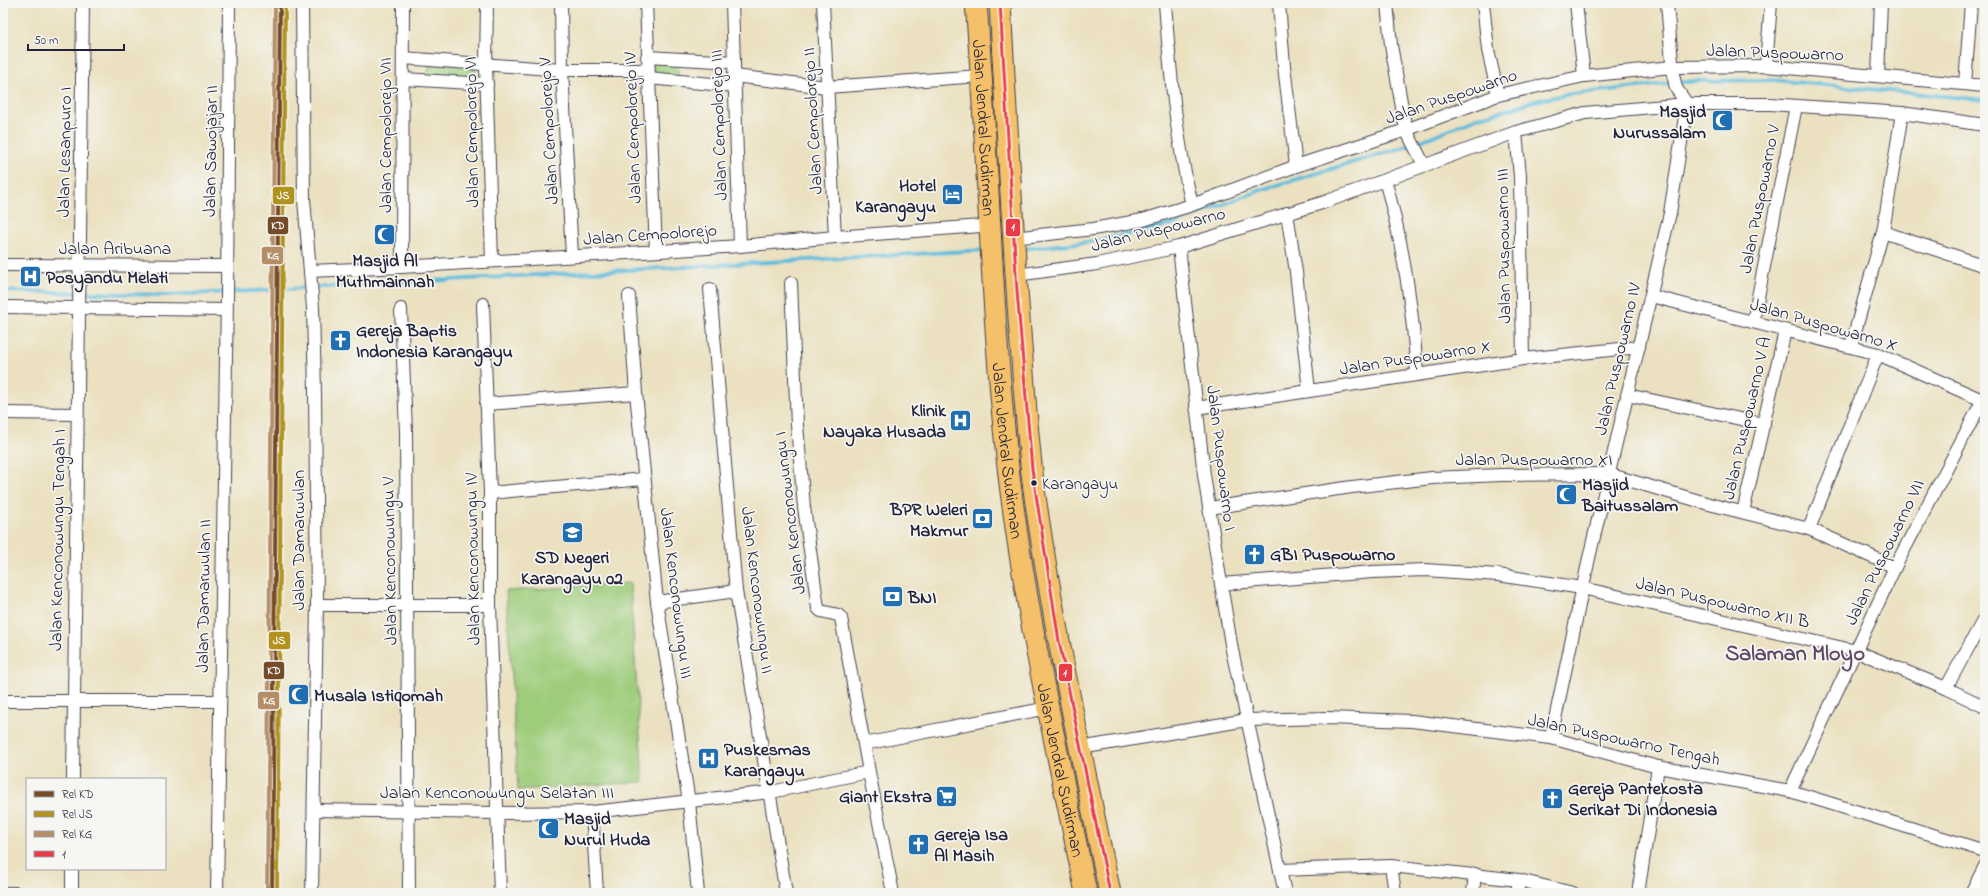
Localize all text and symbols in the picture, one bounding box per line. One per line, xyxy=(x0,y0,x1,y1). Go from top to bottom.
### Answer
scale bar xyxy=(28,26,124,52)
text: 50 m xyxy=(34,32,58,50)
street label: Jalan Jendral Sudirman xyxy=(964,39,1000,217)
street label: Jalan Puspowarno xyxy=(1706,39,1844,69)
street label: Jalan Cempolorejo II xyxy=(797,47,831,195)
street label: Jalan Cempolorejo III xyxy=(704,49,736,201)
street label: Jalan Cempolorejo IV xyxy=(618,51,650,204)
street label: Jalan Cempolorejo VI xyxy=(459,56,487,208)
street label: Jalan Cempolorejo V xyxy=(533,56,567,205)
street label: Jalan Cempolorejo VII xyxy=(374,57,400,213)
street label: Jalan Puspowarno xyxy=(1382,63,1521,133)
street label: Jalan Sawojajar II xyxy=(198,85,226,217)
street label: Jalan Lesanpuro I xyxy=(52,86,80,218)
place label: Masjid Nurussalam xyxy=(1613,100,1707,147)
mosque icon: Masjid Nurussalam xyxy=(1709,108,1735,134)
street label: Jalan Puspowarno V xyxy=(1734,122,1788,276)
street label: Jalan Puspowarno III xyxy=(1491,168,1519,324)
place label: Hotel Karangayu xyxy=(855,174,936,222)
hotel icon: Hotel Karangayu xyxy=(939,182,965,208)
line badge: JS xyxy=(272,186,295,205)
text: JS xyxy=(277,188,289,204)
street label: Jalan Puspowarno xyxy=(1088,202,1229,260)
line badge: KD xyxy=(267,216,289,235)
text: KD xyxy=(271,218,285,234)
street label: Jalan Cempolorejo xyxy=(582,218,718,254)
line badge: 1 xyxy=(1005,218,1021,237)
text: 1 xyxy=(1011,220,1015,236)
mosque icon: Masjid Al Muthmainnah xyxy=(372,222,398,248)
street label: Jalan Aribuana xyxy=(59,237,171,263)
line badge: KG xyxy=(261,246,284,265)
text: KG xyxy=(267,248,279,264)
place label: Masjid Al Muthmainnah xyxy=(336,249,435,296)
hospital icon: Posyandu Melati xyxy=(18,264,44,290)
place label: Posyandu Melati xyxy=(46,266,168,293)
street label: Jalan Puspowarno IV xyxy=(1589,280,1649,438)
street label: Jalan Puspowarno X xyxy=(1746,292,1900,359)
place label: Gereja Baptis Indonesia Karangayu xyxy=(356,319,513,367)
church icon: Gereja Baptis Indonesia Karangayu xyxy=(327,327,353,353)
street label: Jalan Puspowarno X xyxy=(1338,334,1493,384)
street label: Jalan Puspowarno V A xyxy=(1717,334,1779,502)
street label: Jalan Jendral Sudirman xyxy=(983,362,1028,541)
street label: Jalan Puspowarno I xyxy=(1198,384,1242,533)
place label: Klinik Nayaka Husada xyxy=(823,399,947,447)
hospital icon: Klinik Nayaka Husada xyxy=(948,407,974,433)
street label: Jalan Kenconowungu Tengah I xyxy=(44,429,75,651)
street label: Jalan Kenconowungu I xyxy=(768,430,815,596)
street label: Jalan Puspowarno XI xyxy=(1456,448,1612,474)
street label: Jalan Damarwulan xyxy=(287,470,313,610)
street label: Jalan Kenconowungu IV xyxy=(459,472,490,645)
place label: Karangayu xyxy=(1042,472,1118,499)
place label: Masjid Baitussalam xyxy=(1581,473,1678,520)
street label: Jalan Kenconowungu V xyxy=(377,476,406,645)
street label: Jalan Puspowarno VII xyxy=(1839,476,1932,630)
marker: Karangayu xyxy=(1029,478,1039,488)
mosque icon: Masjid Baitussalam xyxy=(1553,481,1579,507)
place label: BPR Weleri Makmur xyxy=(889,498,968,545)
street label: Jalan Kenconowungu II xyxy=(732,505,779,675)
street label: Jalan Kenconowungu III xyxy=(651,506,698,680)
bank icon: BPR Weleri Makmur xyxy=(970,506,996,532)
street label: Jalan Damarwulan II xyxy=(191,519,219,673)
school or university icon: SD Negeri Karangayu 02 xyxy=(559,519,585,545)
church icon: GBI Puspowarno xyxy=(1242,541,1268,567)
place label: GBI Puspowarno xyxy=(1270,543,1395,569)
place label: SD Negeri Karangayu 02 xyxy=(521,546,623,594)
street label: Jalan Puspowarno XII B xyxy=(1633,571,1812,637)
bank icon: BNI xyxy=(879,584,905,610)
place label: BNI xyxy=(907,586,937,612)
line badge: JS xyxy=(268,631,291,650)
text: JS xyxy=(273,633,285,649)
district label: Salaman Mloyo xyxy=(1725,639,1865,672)
line badge: KD xyxy=(263,661,285,680)
text: KD xyxy=(267,663,281,679)
line badge: 1 xyxy=(1058,663,1073,682)
text: 1 xyxy=(1063,666,1067,682)
street label: Jalan Jendral Sudirman xyxy=(1028,681,1089,860)
mosque icon: Musala Istiqomah xyxy=(286,682,312,708)
place label: Musala Istiqomah xyxy=(314,684,444,710)
line badge: KG xyxy=(257,691,280,710)
text: KG xyxy=(263,693,275,709)
street label: Jalan Puspowarno Tengah xyxy=(1525,708,1722,775)
place label: Puskesmas Karangayu xyxy=(724,738,811,786)
hospital icon: Puskesmas Karangayu xyxy=(695,746,721,772)
place label: Gereja Pantekosta Serikat Di Indonesia xyxy=(1568,777,1717,824)
legend xyxy=(26,778,166,870)
street label: Jalan Kenconowungu Selatan III xyxy=(380,781,614,808)
supermarket icon: Giant Ekstra xyxy=(934,783,960,809)
place label: Giant Ekstra xyxy=(839,785,932,811)
church icon: Gereja Pantekosta Serikat Di Indonesia xyxy=(1539,785,1565,811)
text: Rel KD xyxy=(62,786,94,804)
text: Rel JS xyxy=(62,806,93,824)
place label: Masjid Nurul Huda xyxy=(564,807,651,854)
mosque icon: Masjid Nurul Huda xyxy=(536,815,562,841)
place label: Gereja Isa Al Masih xyxy=(934,823,1008,870)
text: Rel KG xyxy=(62,826,92,844)
church icon: Gereja Isa Al Masih xyxy=(906,831,932,857)
text: 1 xyxy=(62,846,66,864)

